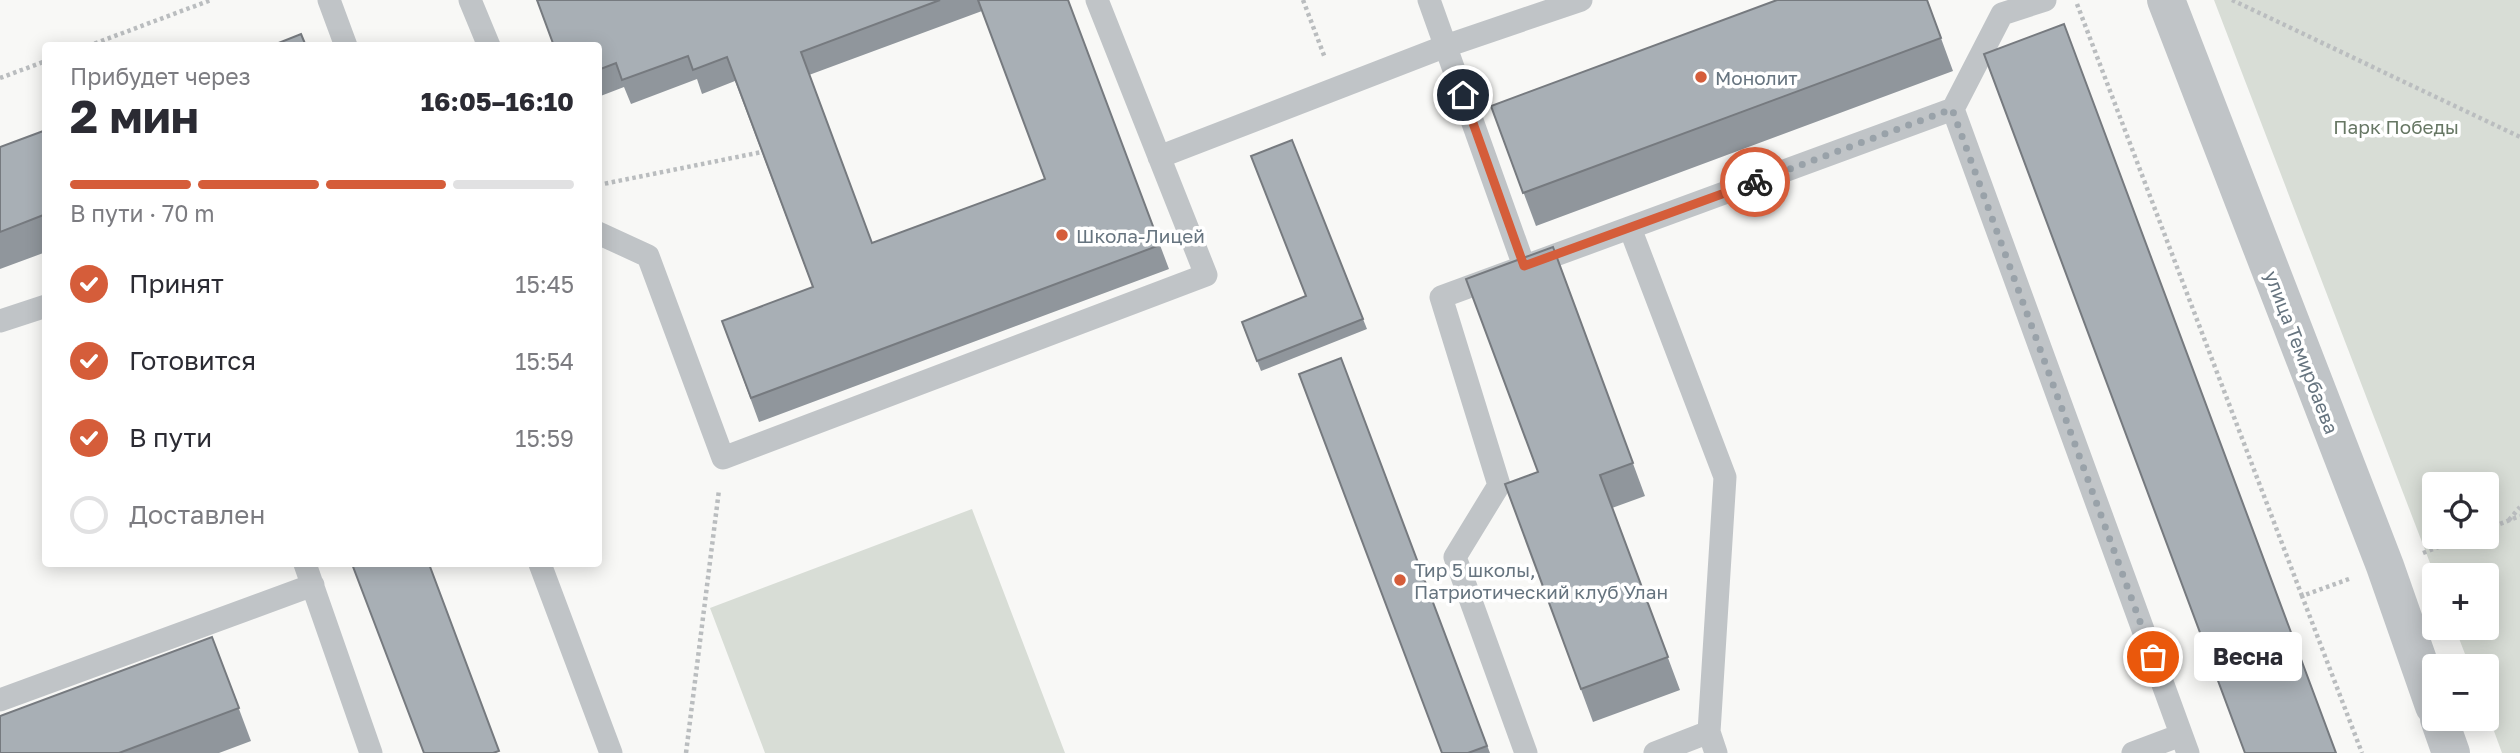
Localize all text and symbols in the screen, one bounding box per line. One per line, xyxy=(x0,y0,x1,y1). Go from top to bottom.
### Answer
text: Прибудет через xyxy=(70,62,251,90)
pin xyxy=(1433,65,1493,125)
place label: Монолит xyxy=(1715,66,1798,89)
marker: Монолит xyxy=(1693,69,1709,85)
icon: home xyxy=(1444,76,1482,114)
text: 16:05–16:10 xyxy=(421,86,574,117)
text: 2 мин xyxy=(70,88,199,143)
park label: Парк Победы xyxy=(2333,115,2459,138)
courier xyxy=(1720,147,1790,217)
icon: bike xyxy=(1736,163,1774,201)
text: В пути · 70 m xyxy=(70,199,215,227)
place label: Школа-Лицей xyxy=(1076,224,1205,247)
marker: Школа-Лицей xyxy=(1054,227,1070,243)
icon: check xyxy=(70,265,108,303)
street label: улица Темирбаева xyxy=(2260,267,2344,437)
text: Принят xyxy=(129,268,224,299)
text: 15:45 xyxy=(515,270,574,298)
icon: check xyxy=(70,342,108,380)
text: Готовится xyxy=(129,345,256,376)
text: 15:54 xyxy=(515,347,574,375)
icon: check xyxy=(70,419,108,457)
text: В пути xyxy=(129,422,212,453)
text: 15:59 xyxy=(515,424,574,452)
map controls xyxy=(2422,472,2499,731)
button: locate xyxy=(2422,472,2499,549)
text: Доставлен xyxy=(129,499,265,530)
place label: Тир 5 школы, Патриотический клуб Улан xyxy=(1414,558,1668,603)
button: + xyxy=(2422,563,2499,640)
marker: Тир 5 школы, Патриотический клуб Улан xyxy=(1392,572,1408,588)
pin xyxy=(2123,627,2183,687)
callout: Весна xyxy=(2195,632,2304,682)
icon: bag xyxy=(2134,638,2172,676)
text: Весна xyxy=(2213,642,2283,670)
button: − xyxy=(2422,654,2499,731)

